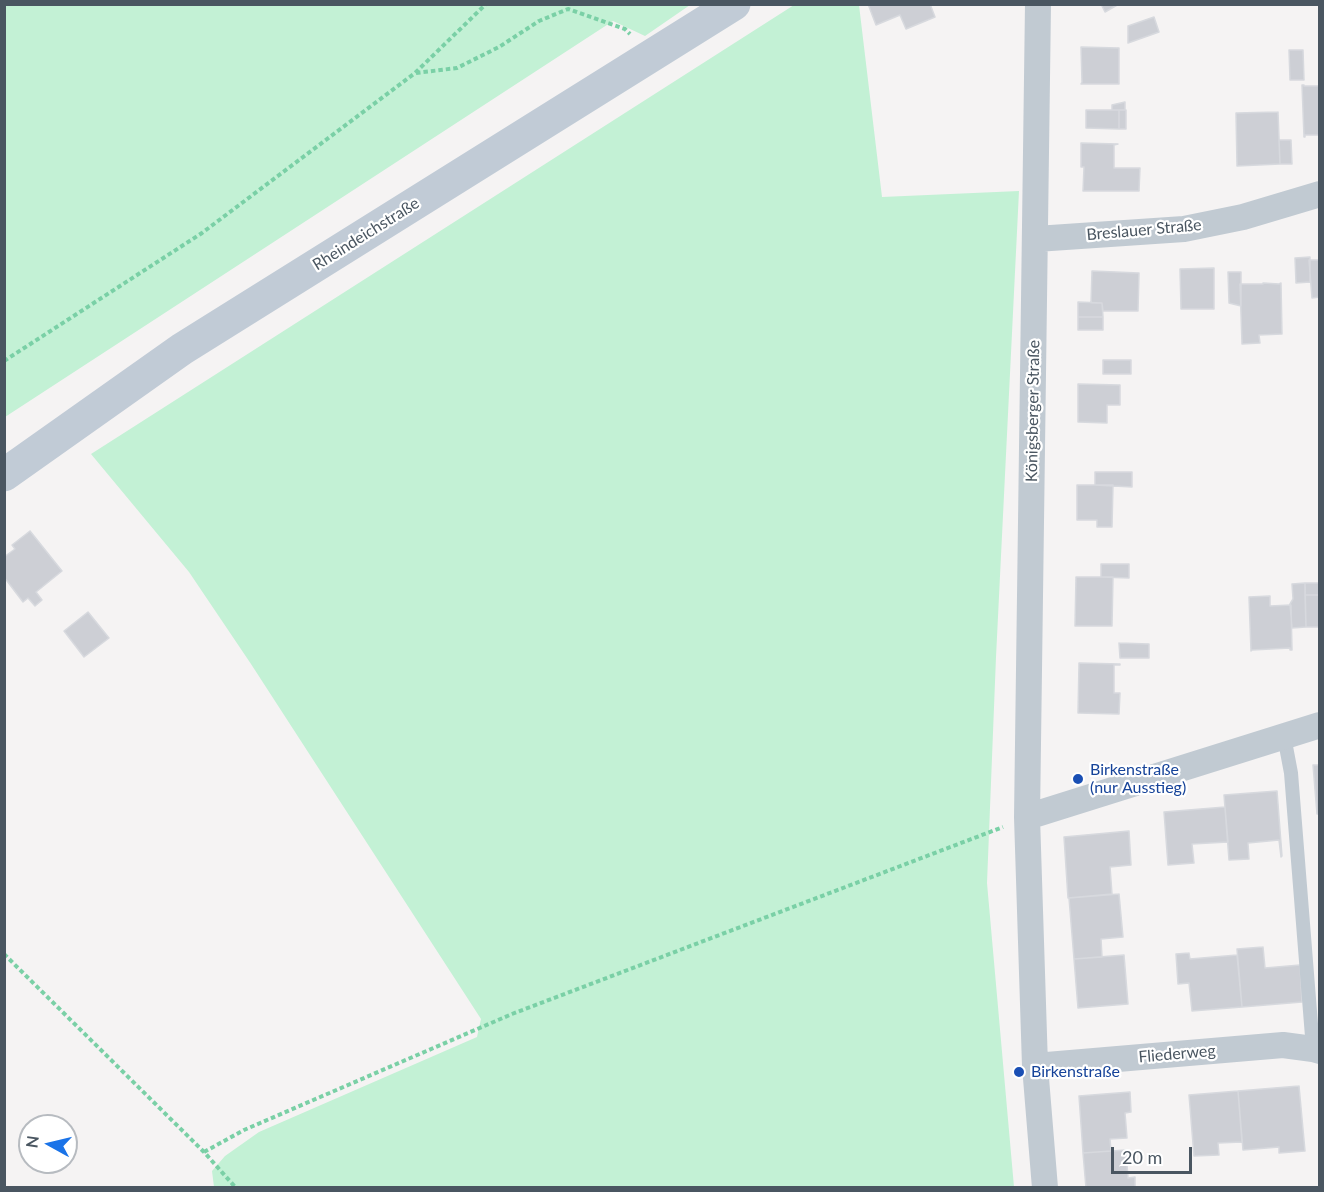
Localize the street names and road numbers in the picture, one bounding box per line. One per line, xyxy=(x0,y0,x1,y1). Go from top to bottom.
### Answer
street label: Rheindeichstraße xyxy=(309,194,423,274)
street label: Breslauer Straße xyxy=(1086,215,1202,245)
street label: Königsberger Straße xyxy=(1022,340,1044,482)
street label: Fliederweg xyxy=(1138,1041,1216,1067)

